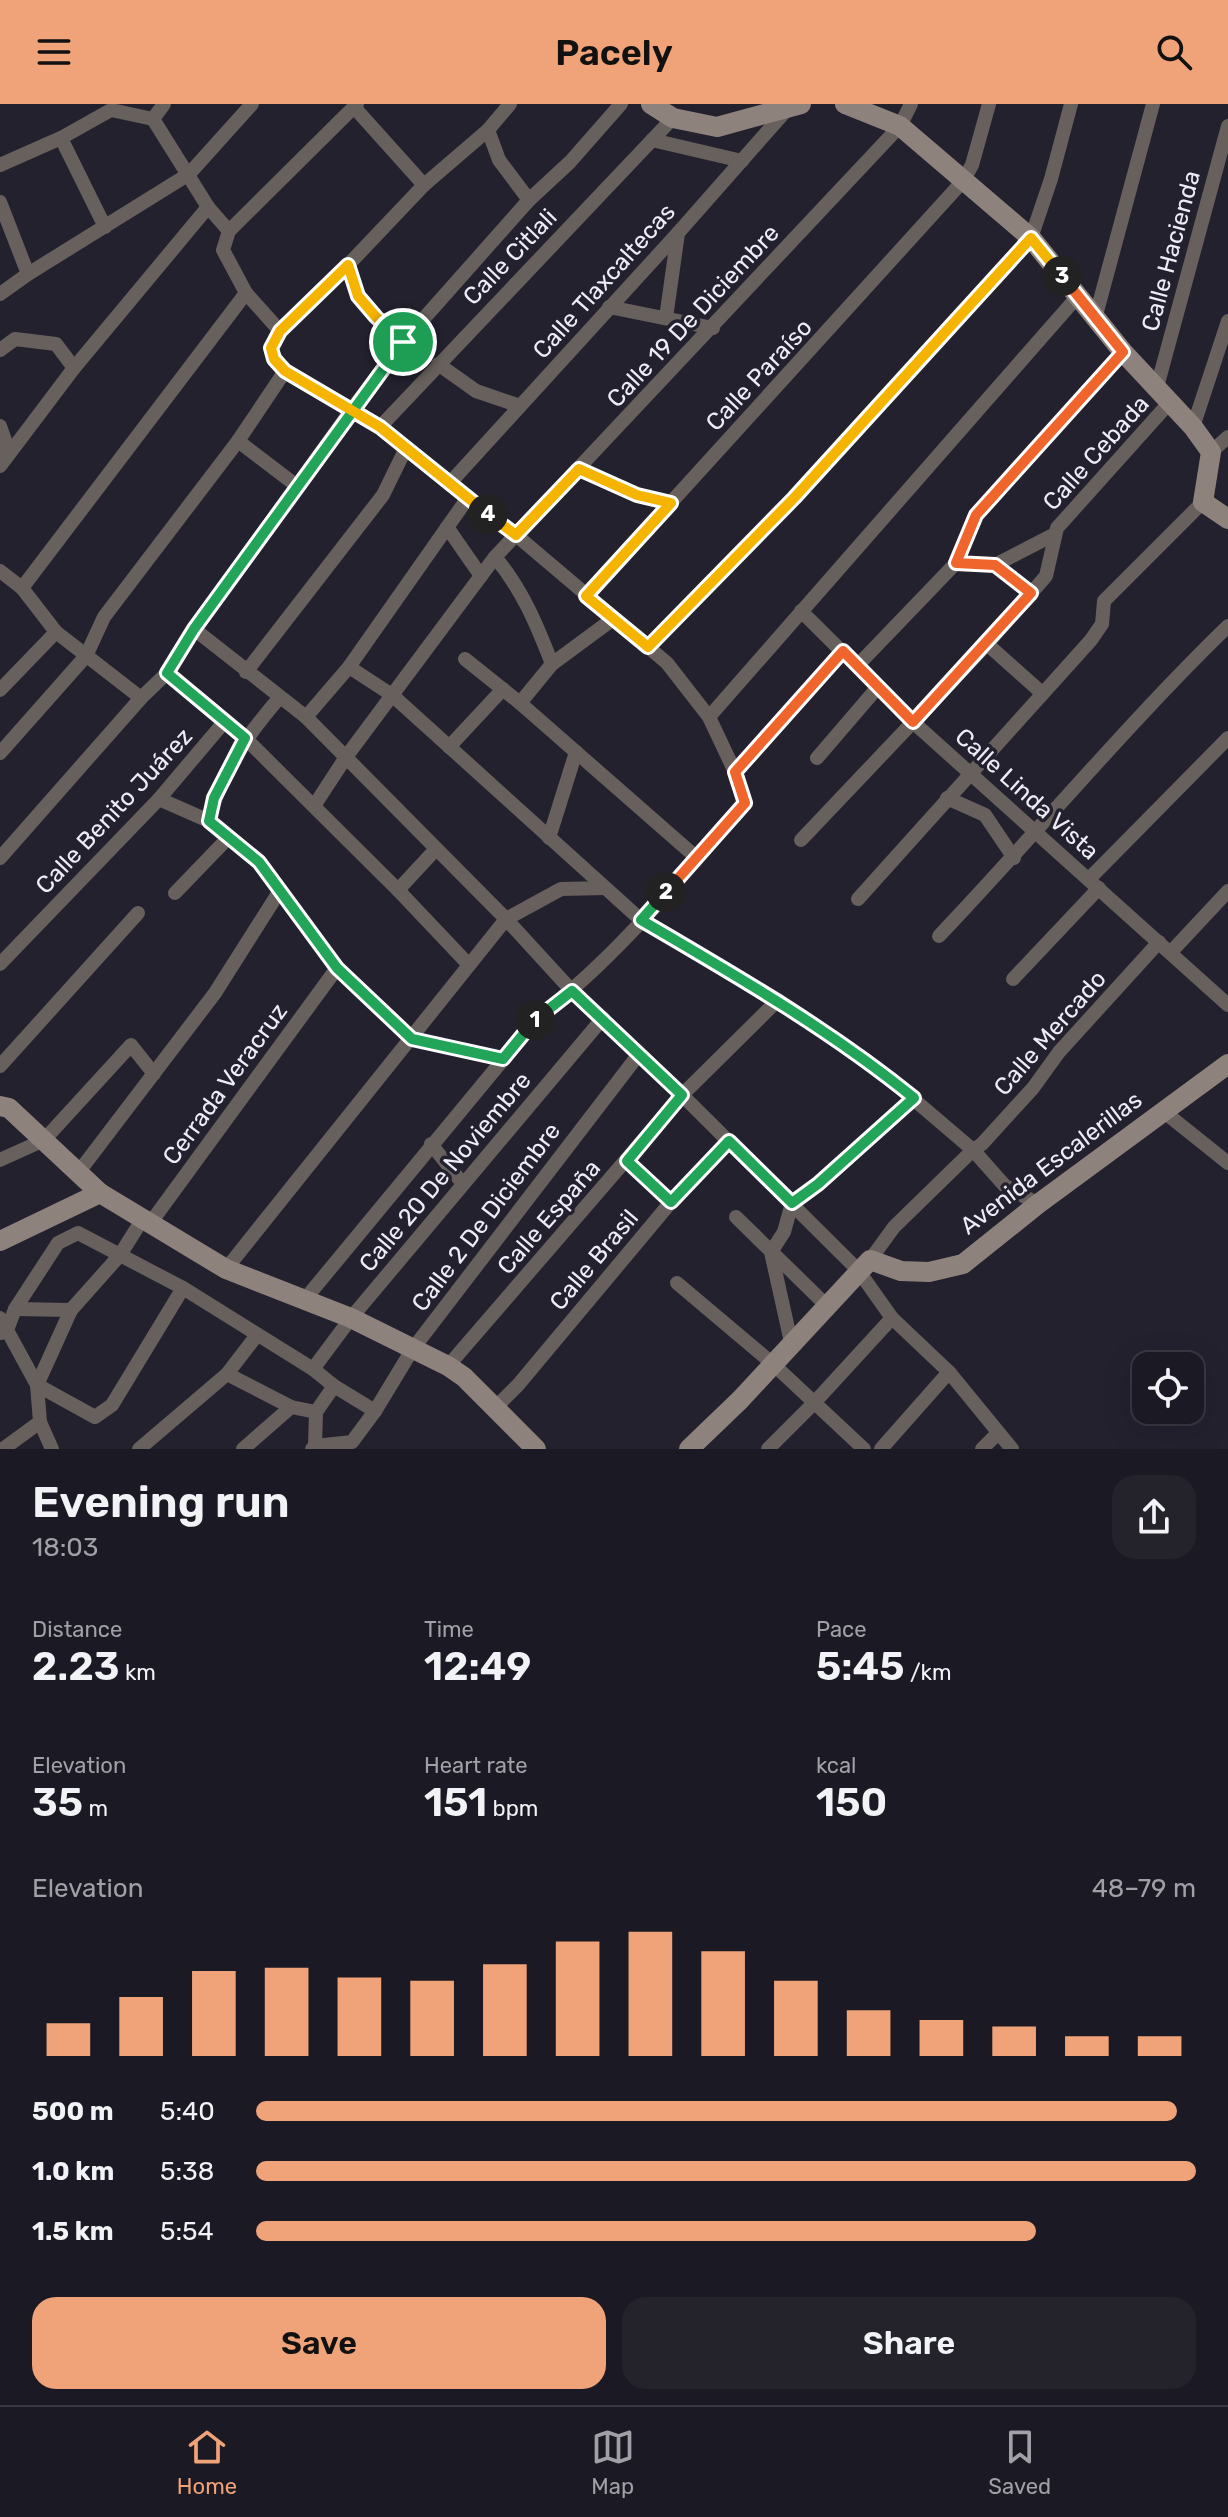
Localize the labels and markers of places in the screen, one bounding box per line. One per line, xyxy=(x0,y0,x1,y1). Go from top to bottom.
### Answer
pin: 3 xyxy=(1042,256,1082,296)
pin xyxy=(369,308,437,376)
pin: 4 xyxy=(468,494,508,534)
pin: 2 xyxy=(646,872,686,912)
pin: 1 xyxy=(515,1000,555,1040)

